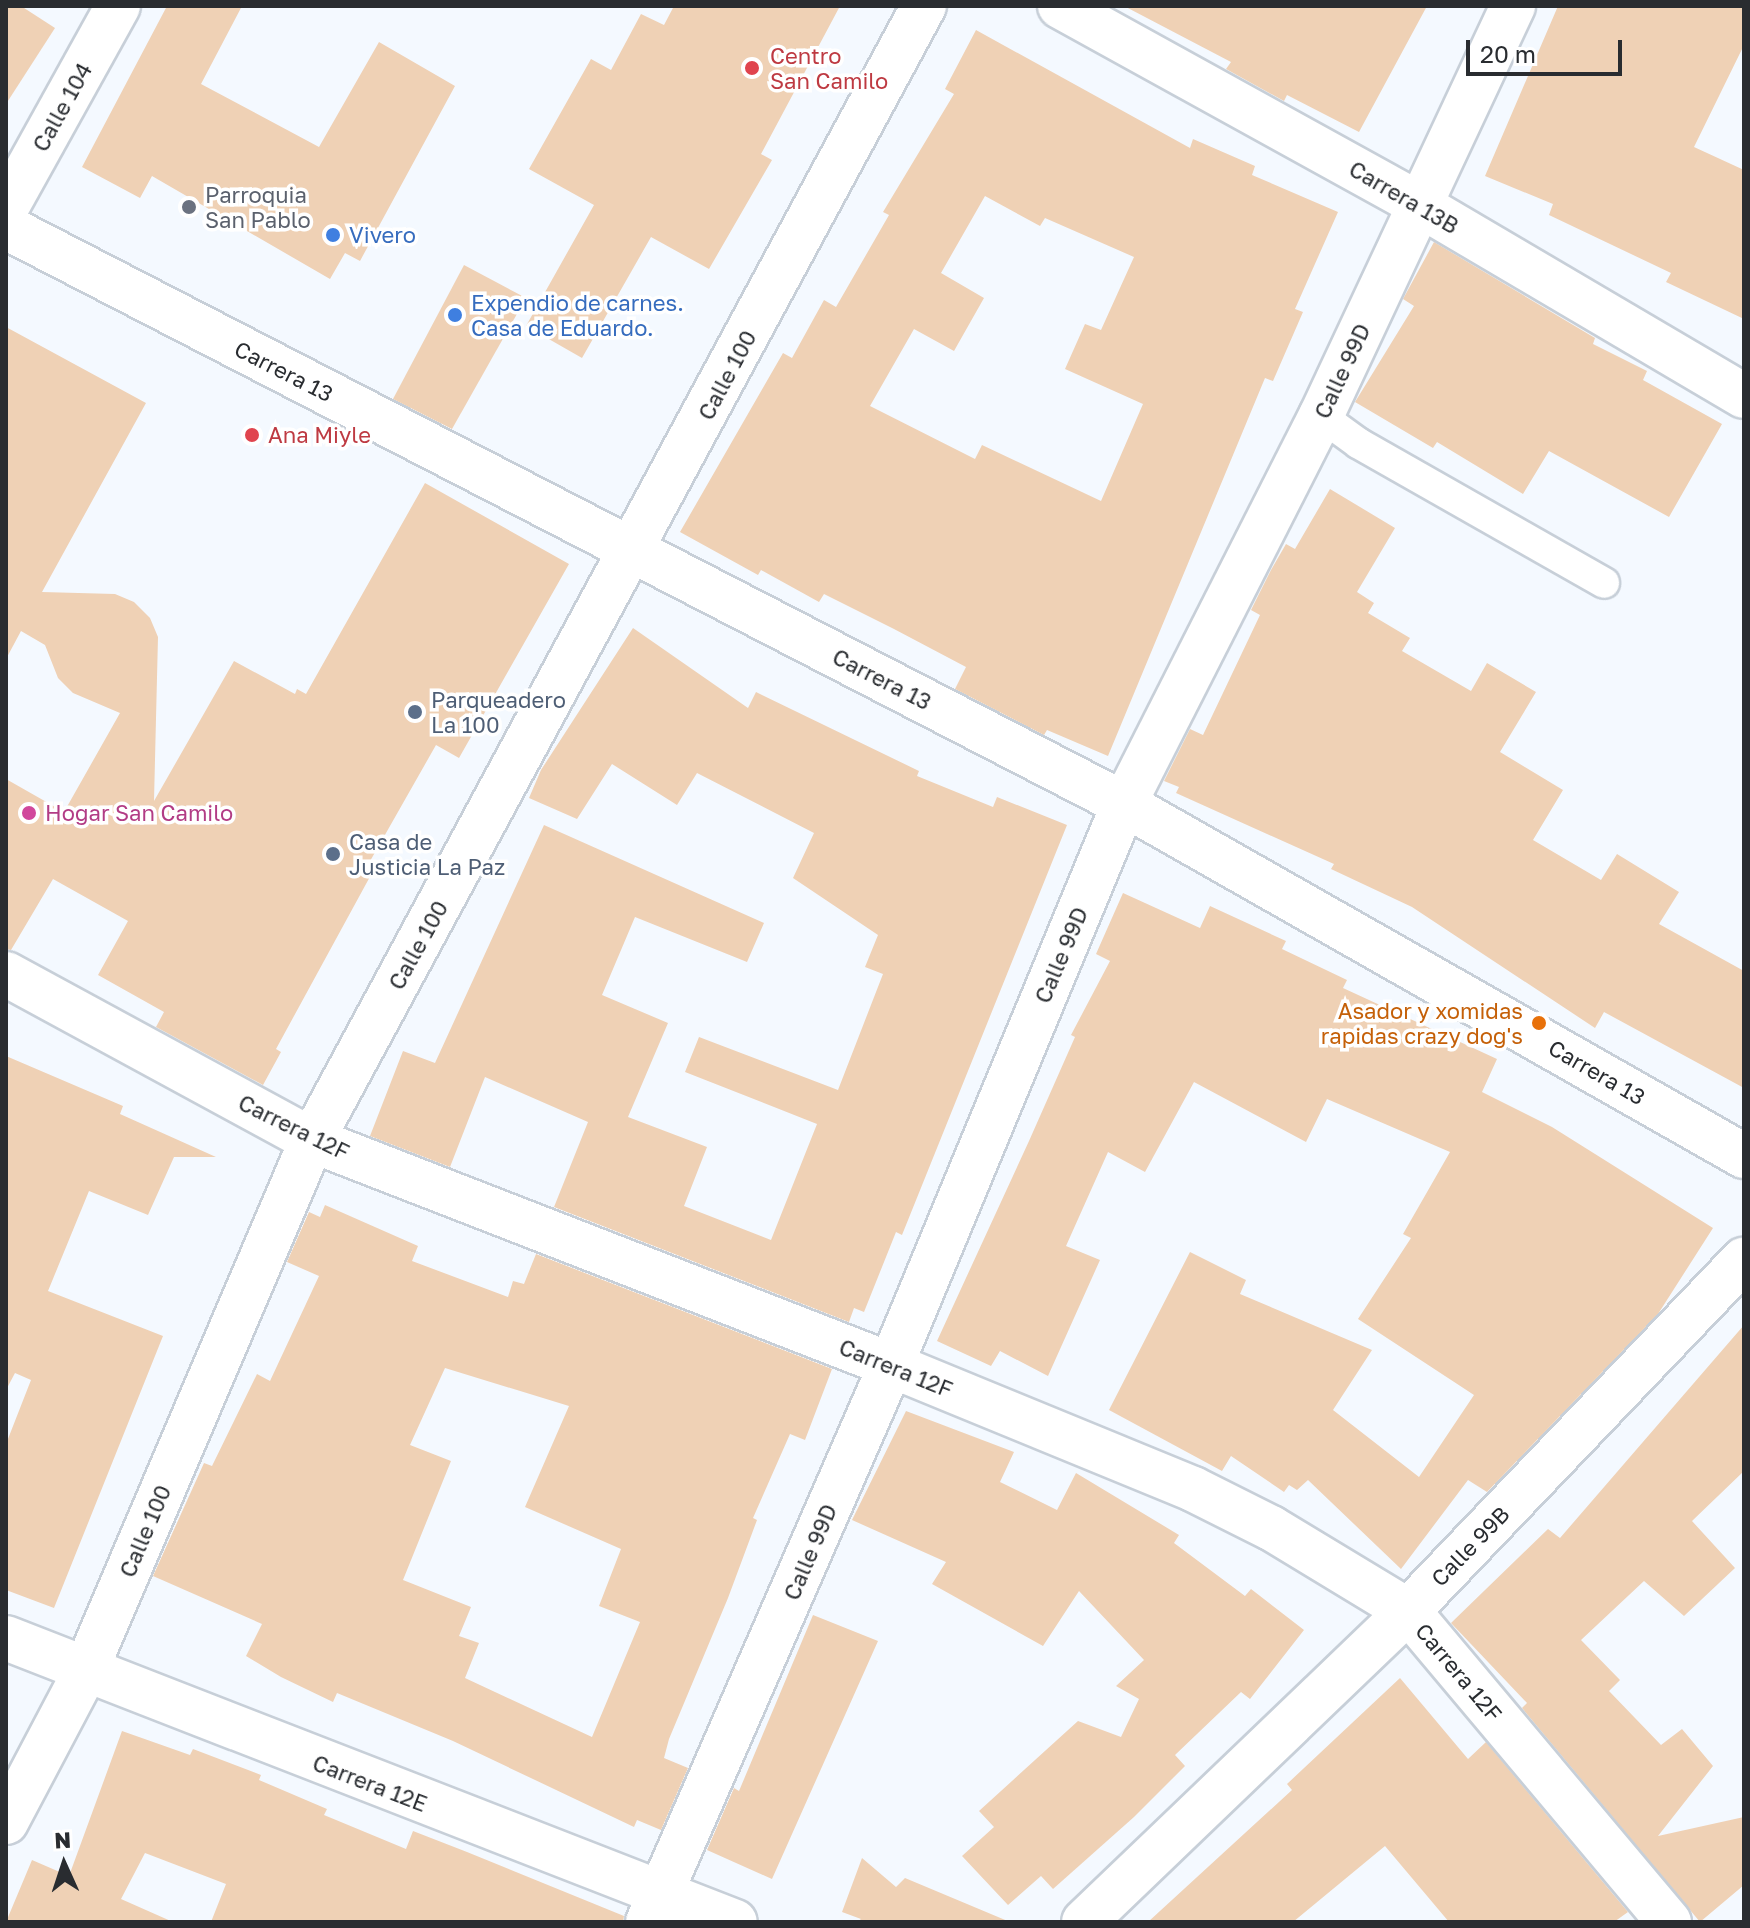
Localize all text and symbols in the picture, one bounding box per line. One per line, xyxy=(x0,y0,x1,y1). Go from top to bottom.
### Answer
scale bar xyxy=(1470,24,1626,74)
text: 20 m xyxy=(1480,39,1536,68)
place label: Centro San Camilo xyxy=(770,42,888,94)
marker: Centro San Camilo xyxy=(741,57,763,79)
street label: Calle 104 xyxy=(27,58,97,156)
street label: Carrera 13B xyxy=(1345,155,1463,239)
place label: Parroquia San Pablo xyxy=(205,181,311,232)
marker: Parroquia San Pablo xyxy=(180,198,198,216)
place label: Vivero xyxy=(349,222,416,248)
marker: Vivero xyxy=(324,226,342,244)
place label: Expendio de carnes. Casa de Eduardo. xyxy=(471,289,684,340)
marker: Expendio de carnes. Casa de Eduardo. xyxy=(446,306,464,324)
street label: Calle 99D xyxy=(1309,319,1375,423)
street label: Calle 100 xyxy=(692,326,762,424)
street label: Carrera 13 xyxy=(230,335,338,407)
place label: Ana Miyle xyxy=(268,422,371,448)
marker: Ana Miyle xyxy=(243,426,261,444)
street label: Carrera 13 xyxy=(828,643,936,715)
place label: Parqueadero La 100 xyxy=(431,686,566,738)
marker: Parqueadero La 100 xyxy=(406,703,424,721)
place label: Hogar San Camilo xyxy=(45,800,233,826)
marker: Hogar San Camilo xyxy=(20,804,38,822)
place label: Casa de Justicia La Paz xyxy=(349,828,505,880)
marker: Casa de Justicia La Paz xyxy=(324,845,342,863)
street label: Calle 100 xyxy=(383,896,453,994)
street label: Calle 99D xyxy=(1029,903,1093,1007)
place label: Asador y xomidas rapidas crazy dog's xyxy=(1321,997,1523,1048)
marker: Asador y xomidas rapidas crazy dog's xyxy=(1530,1014,1548,1032)
street label: Carrera 13 xyxy=(1544,1034,1650,1110)
street label: Carrera 12F xyxy=(234,1089,354,1165)
street label: Carrera 12F xyxy=(835,1333,957,1403)
street label: Calle 100 xyxy=(114,1481,176,1581)
street label: Calle 99D xyxy=(778,1500,842,1604)
street label: Calle 99B xyxy=(1425,1501,1515,1591)
street label: Carrera 12F xyxy=(1410,1618,1508,1726)
street label: Carrera 12E xyxy=(309,1749,431,1817)
north arrow xyxy=(24,1824,104,1904)
text: N xyxy=(54,1826,72,1853)

